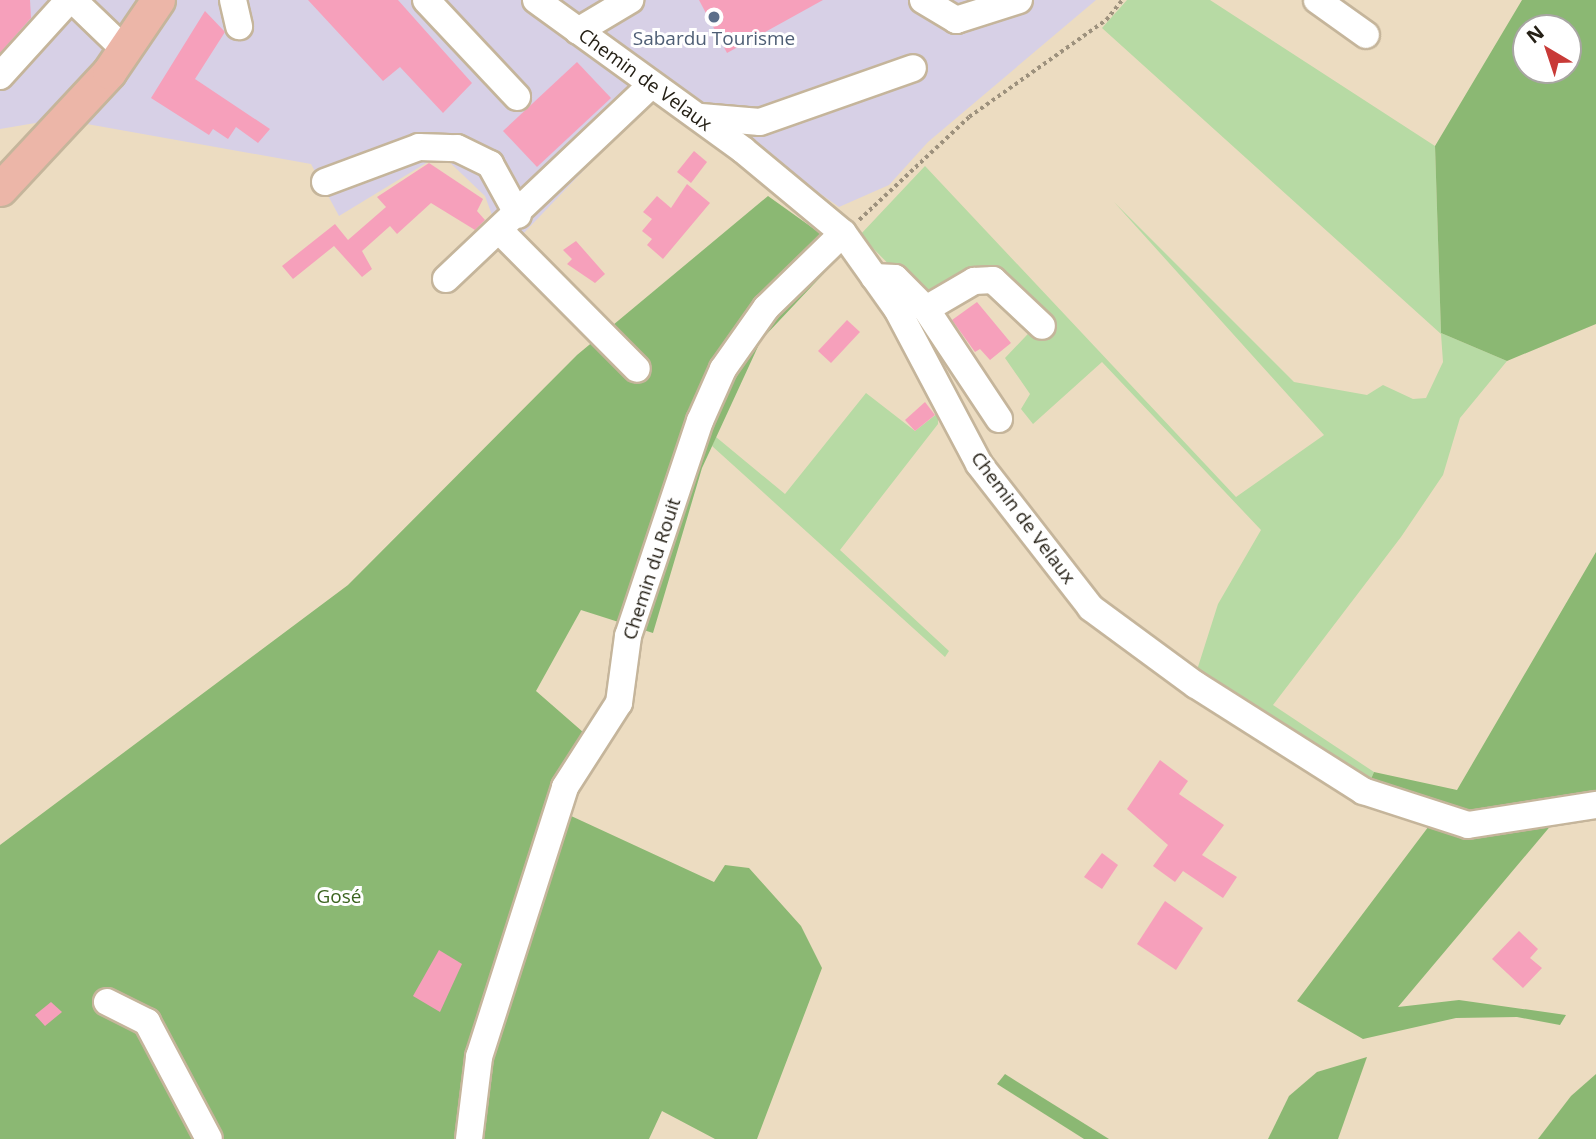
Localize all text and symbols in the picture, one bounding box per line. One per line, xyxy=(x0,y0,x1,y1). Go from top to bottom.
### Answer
marker: Sabardu Tourisme xyxy=(706,9,722,25)
north arrow xyxy=(1512,14,1582,84)
text: N xyxy=(1521,19,1549,49)
street label: Chemin de Velaux xyxy=(574,24,716,136)
place label: Sabardu Tourisme xyxy=(633,28,795,50)
street label: Chemin de Velaux xyxy=(966,447,1080,589)
street label: Chemin du Rouit xyxy=(618,495,686,643)
park label: Gosé xyxy=(317,886,361,908)

